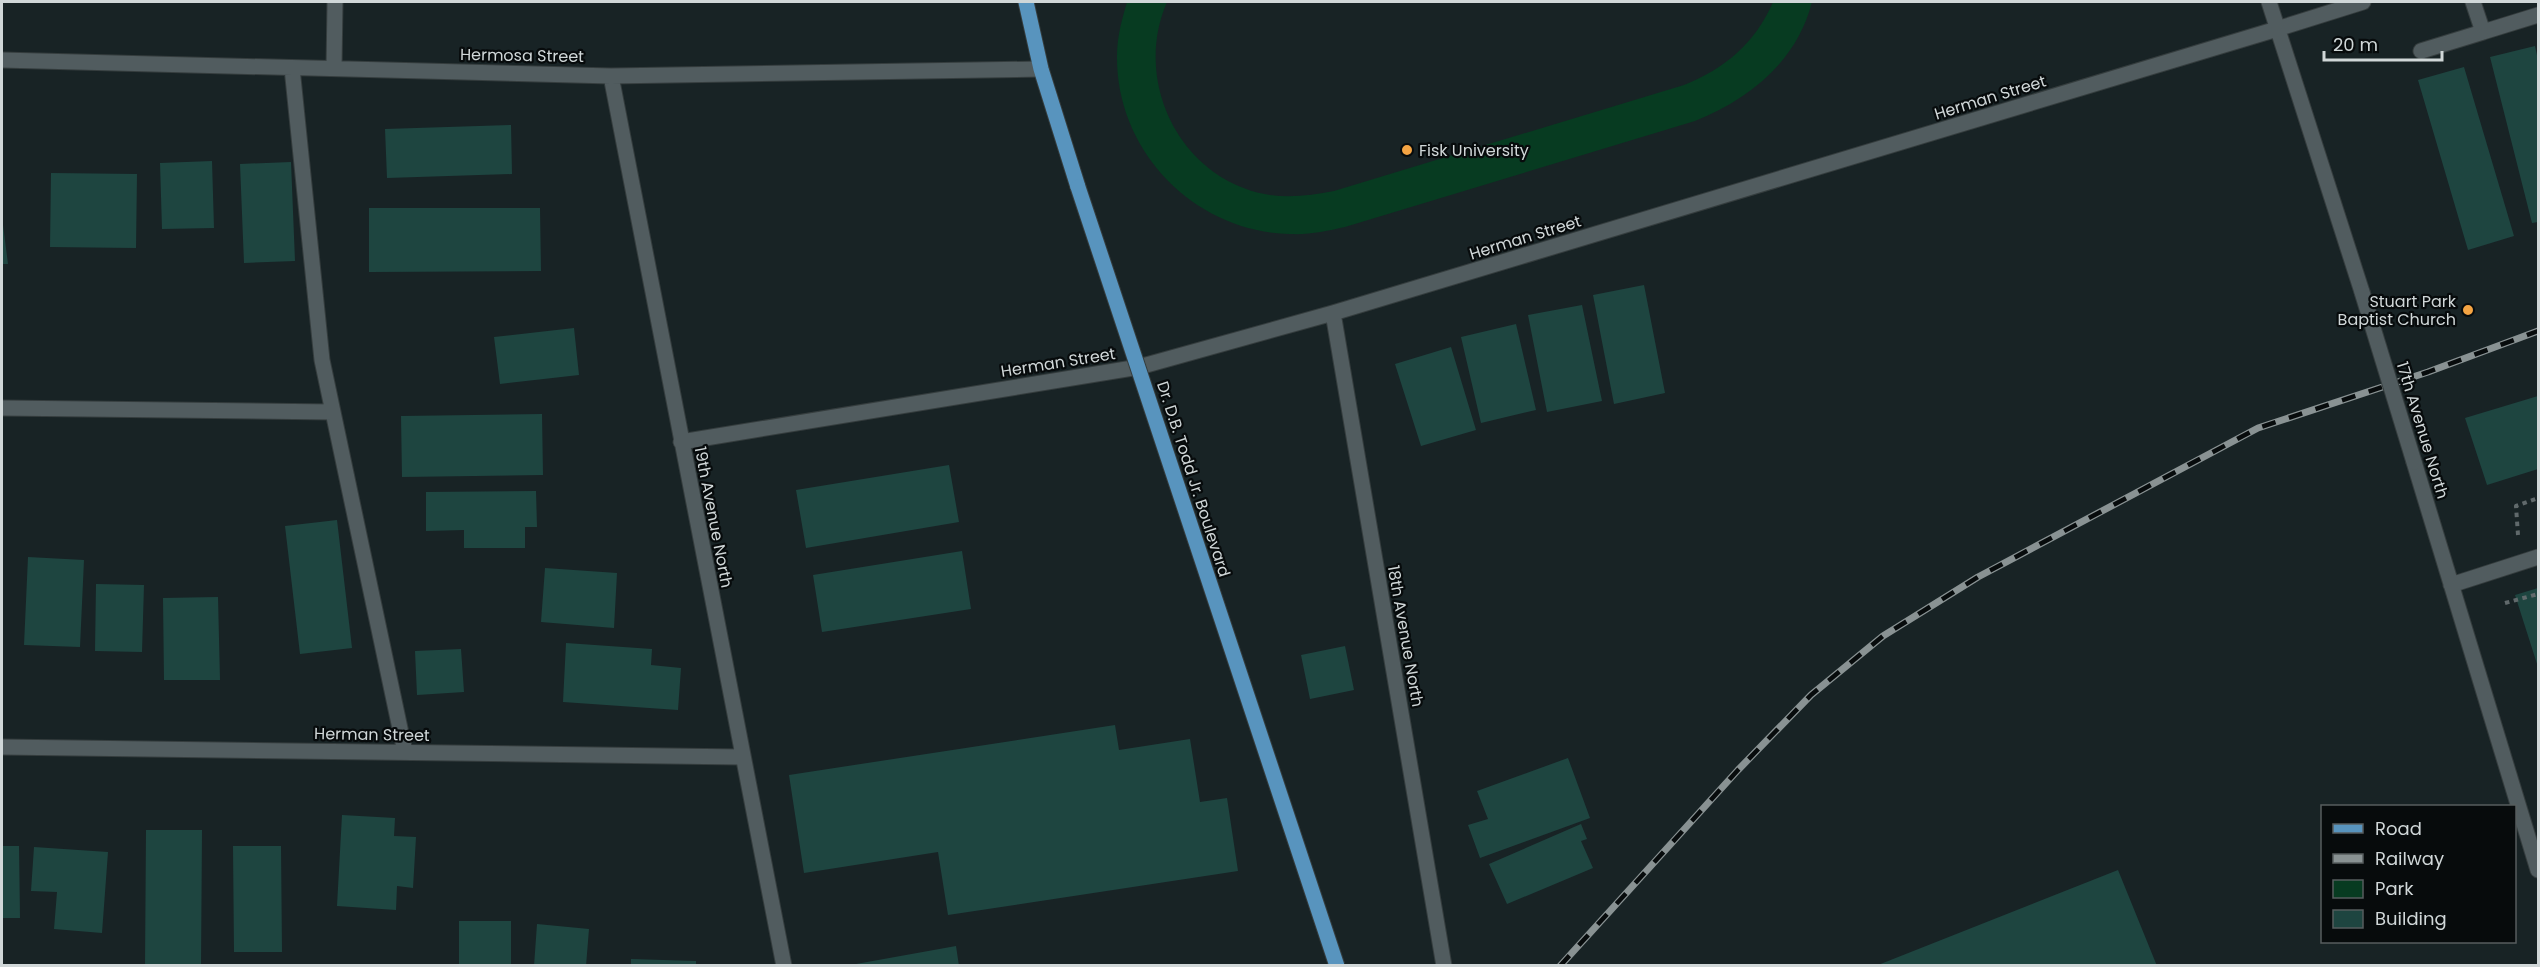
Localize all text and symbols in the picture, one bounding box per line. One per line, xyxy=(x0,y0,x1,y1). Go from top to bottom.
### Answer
scale bar xyxy=(2324,24,2442,62)
text: 20 m xyxy=(2333,32,2378,57)
street label: Hermosa Street xyxy=(460,43,584,68)
street label: Herman Street xyxy=(1931,70,2049,125)
place label: Fisk University xyxy=(1419,139,1529,162)
marker: Fisk University xyxy=(1400,143,1414,157)
street label: Herman Street xyxy=(1466,210,1584,265)
place label: Stuart Park Baptist Church xyxy=(2338,290,2457,331)
marker: Stuart Park Baptist Church xyxy=(2461,303,2475,317)
street label: Herman Street xyxy=(999,342,1117,383)
street label: 17th Avenue North xyxy=(2391,359,2454,501)
street label: Dr. D.B. Todd Jr. Boulevard xyxy=(1151,378,1236,580)
street label: 19th Avenue North xyxy=(689,445,738,590)
street label: 18th Avenue North xyxy=(1382,563,1429,709)
street label: Herman Street xyxy=(314,722,430,747)
legend xyxy=(2321,805,2516,943)
text: Road xyxy=(2375,816,2422,841)
text: Railway xyxy=(2375,846,2444,871)
text: Park xyxy=(2375,876,2414,901)
text: Building xyxy=(2375,906,2447,931)

